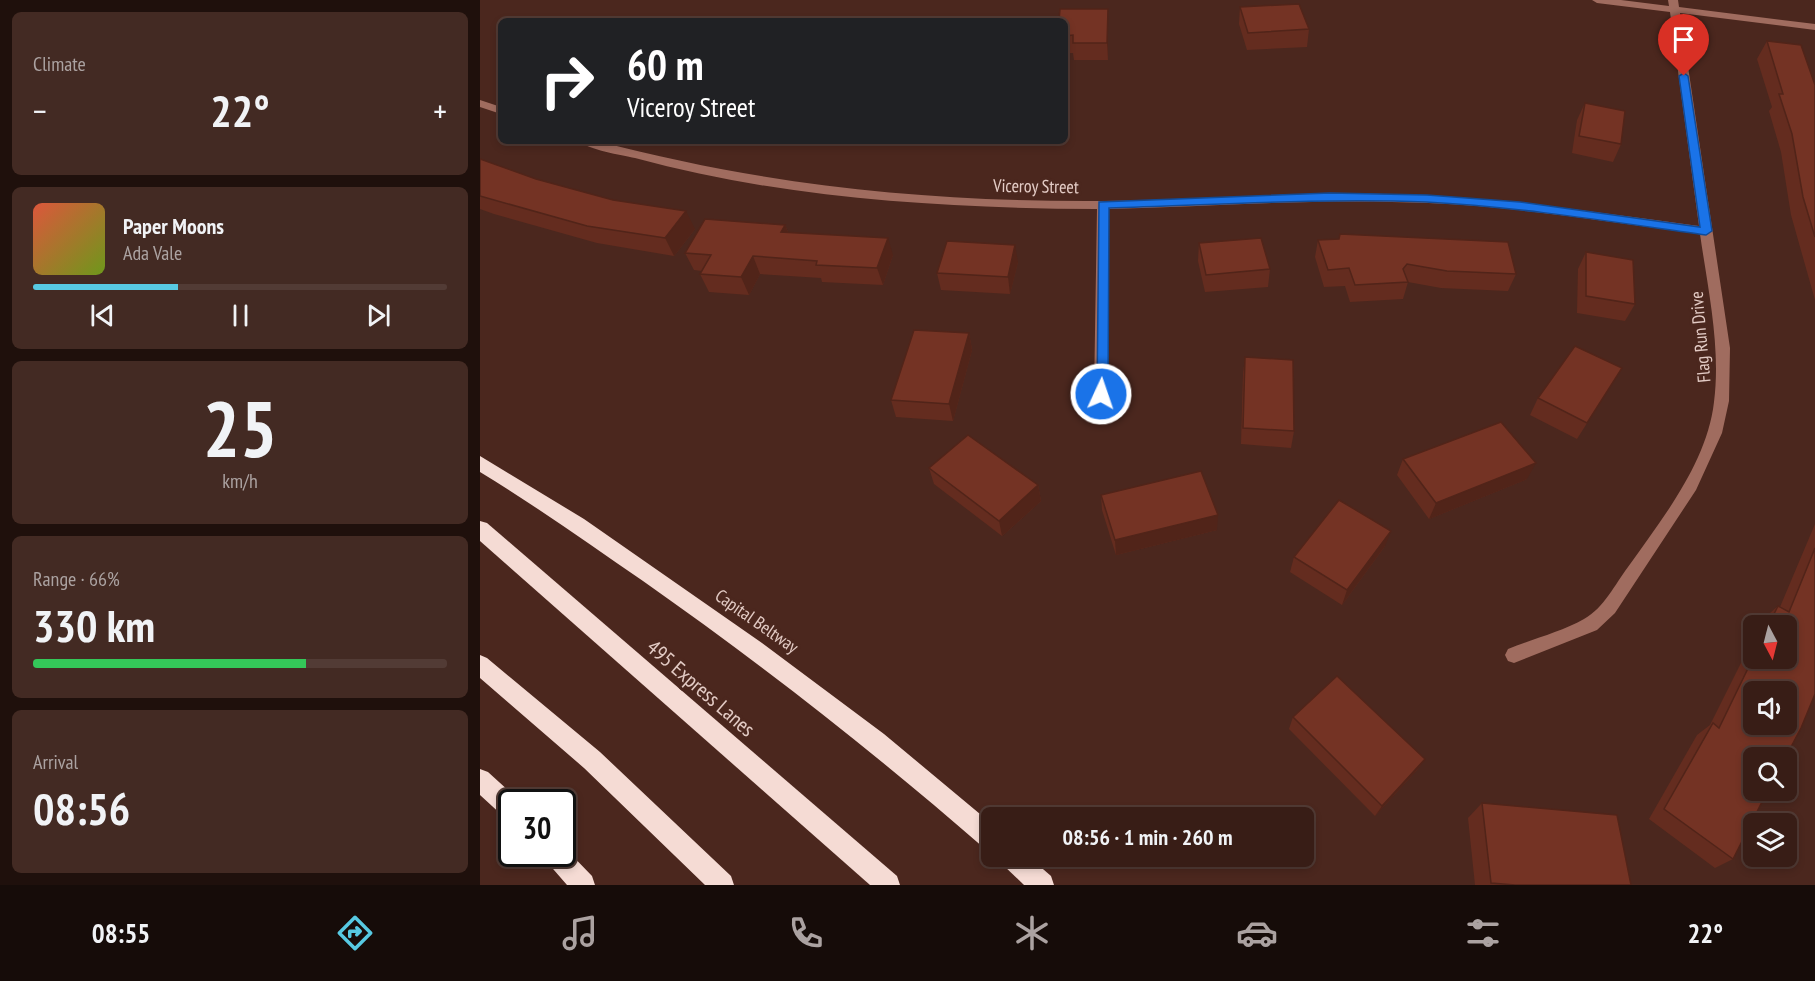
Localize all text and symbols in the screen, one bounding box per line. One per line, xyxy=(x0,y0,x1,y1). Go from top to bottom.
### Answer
pin xyxy=(1658,14,1709,76)
icon: arrive xyxy=(1667,23,1700,56)
text: 60 m xyxy=(627,37,704,92)
icon: right xyxy=(528,42,606,120)
text: Climate xyxy=(33,51,86,77)
text: 22° xyxy=(210,81,270,139)
text: − xyxy=(33,89,47,132)
text: + xyxy=(433,89,447,132)
text: Viceroy Street xyxy=(627,90,755,124)
street label: Viceroy Street xyxy=(992,174,1079,198)
text: Paper Moons xyxy=(123,212,224,240)
text: Ada Vale xyxy=(123,240,182,266)
street label: Flag Run Drive xyxy=(1685,291,1715,383)
icon: previous xyxy=(86,299,119,332)
icon: pause xyxy=(224,299,257,332)
icon: next xyxy=(362,299,395,332)
position arrow xyxy=(1069,362,1133,426)
text: 25 xyxy=(203,378,277,479)
text: km/h xyxy=(222,468,258,494)
text: Range · 66% xyxy=(33,566,120,592)
street label: Capital Beltway xyxy=(711,584,803,658)
text: 330 km xyxy=(33,596,155,654)
north arrow xyxy=(1743,615,1797,669)
map controls xyxy=(1743,615,1797,867)
street label: 495 Express Lanes xyxy=(641,634,761,742)
button: sound xyxy=(1743,681,1797,735)
button: search xyxy=(1743,747,1797,801)
text: Arrival xyxy=(33,749,78,775)
text: 08:56 xyxy=(33,779,130,837)
speed limit sign: 30 xyxy=(498,789,576,867)
button: layers xyxy=(1743,813,1797,867)
text: 08:56 · 1 min · 260 m xyxy=(1062,823,1233,851)
icon: directions xyxy=(334,912,376,954)
icon: music xyxy=(559,912,601,954)
icon: phone xyxy=(785,912,827,954)
icon: climate xyxy=(1011,912,1053,954)
icon: car xyxy=(1236,912,1278,954)
icon: filters xyxy=(1462,912,1504,954)
text: 08:55 xyxy=(92,916,150,950)
text: 22° xyxy=(1687,916,1723,950)

